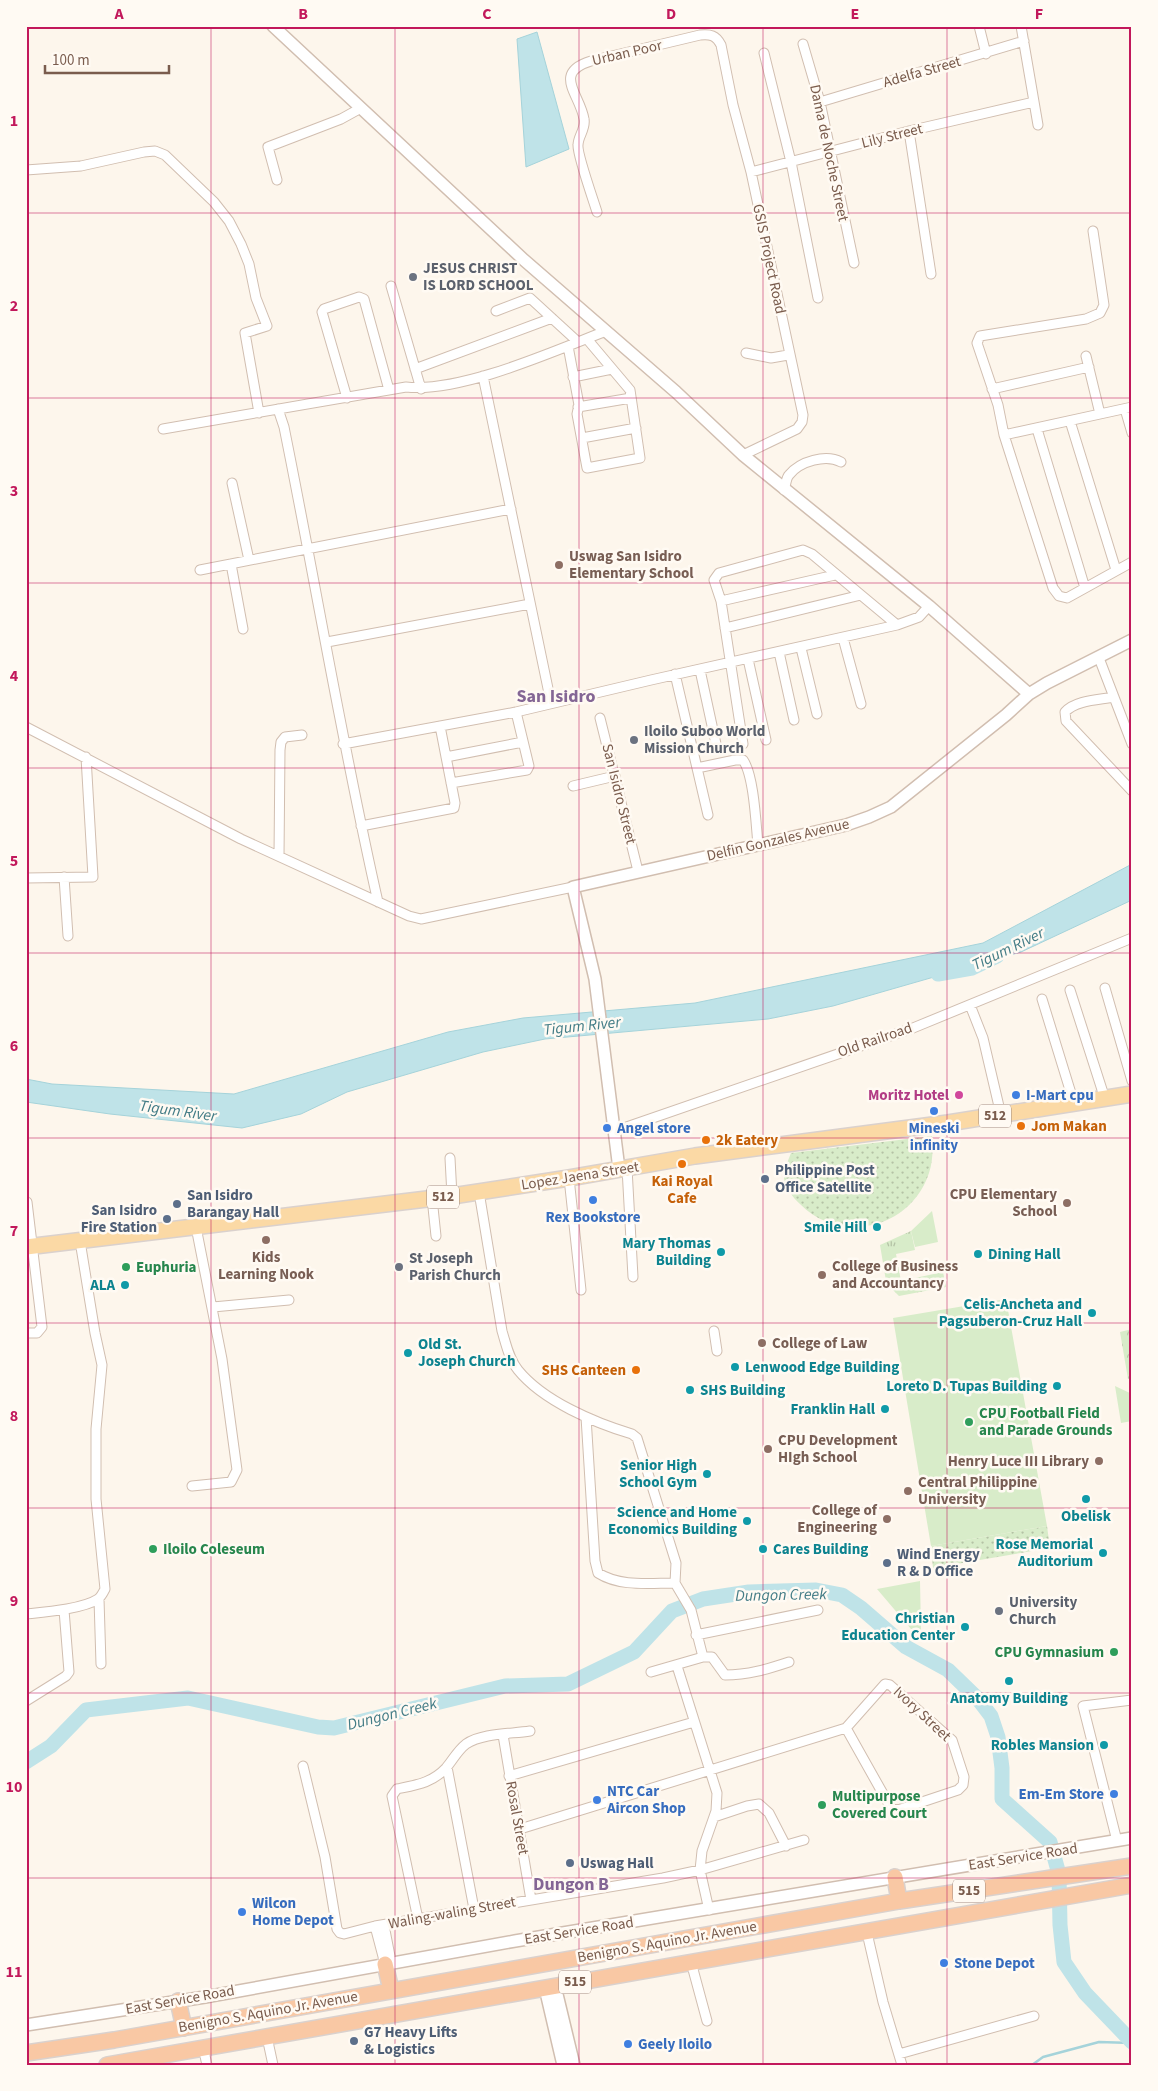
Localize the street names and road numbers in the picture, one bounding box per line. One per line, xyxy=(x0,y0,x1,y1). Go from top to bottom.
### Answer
street label: Urban Poor xyxy=(590,35,665,71)
street label: Adelfa Street xyxy=(881,51,963,93)
street label: Dama de Noche Street xyxy=(804,83,854,223)
street label: Lily Street xyxy=(859,118,925,154)
street label: GSIS Project Road xyxy=(747,202,791,316)
street label: San Isidro Street xyxy=(596,742,642,846)
street label: Delfin Gonzales Avenue xyxy=(705,813,851,867)
street label: Old Railroad xyxy=(835,1017,915,1063)
road number: 512 xyxy=(979,1104,1011,1128)
street label: Lopez Jaena Street xyxy=(520,1156,640,1196)
road number: 512 xyxy=(427,1186,459,1208)
street label: Ivory Street xyxy=(888,1682,956,1746)
street label: Rosal Street xyxy=(500,1779,534,1857)
street label: East Service Road xyxy=(967,1838,1079,1876)
road number: 515 xyxy=(953,1880,985,1902)
street label: Waling-waling Street xyxy=(387,1891,517,1935)
street label: East Service Road xyxy=(523,1912,635,1950)
street label: Benigno S. Aquino Jr. Avenue xyxy=(576,1916,758,1968)
road number: 515 xyxy=(559,1970,591,1994)
street label: East Service Road xyxy=(124,1980,236,2020)
street label: Benigno S. Aquino Jr. Avenue xyxy=(177,1986,359,2038)

